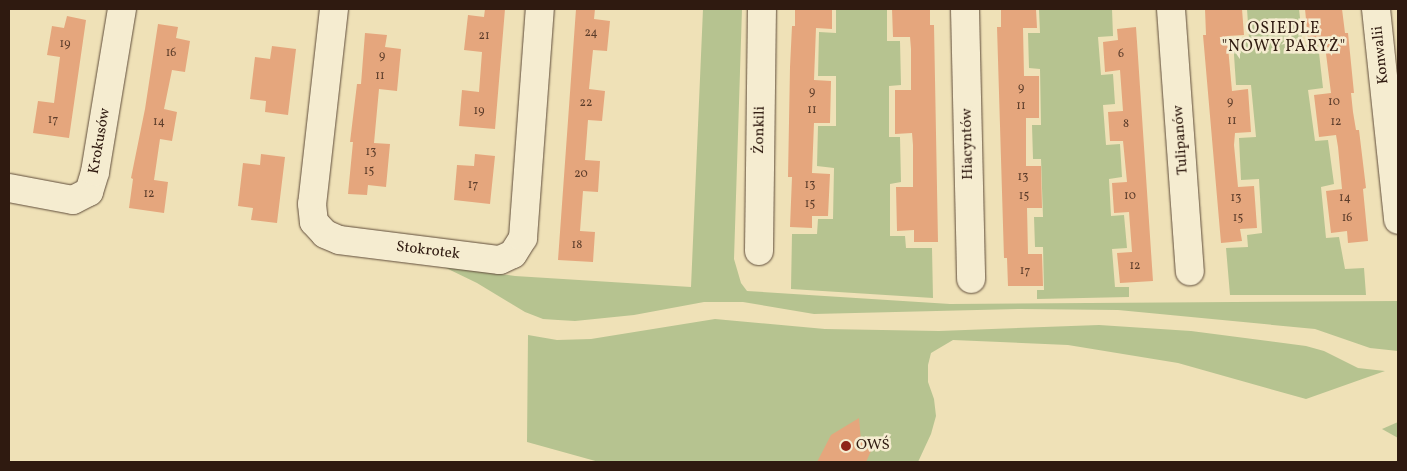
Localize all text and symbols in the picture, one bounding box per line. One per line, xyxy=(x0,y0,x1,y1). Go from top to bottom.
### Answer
district label: OSIEDLE "NOWY PARYŻ" xyxy=(1220,19,1348,57)
street label: Konwalii xyxy=(1369,25,1393,85)
house number: 24 xyxy=(584,27,598,41)
house number: 21 xyxy=(478,30,490,44)
house number: 19 xyxy=(60,38,70,52)
house number: 16 xyxy=(166,47,176,61)
house number: 6 xyxy=(1118,48,1124,62)
house number: 9 xyxy=(379,50,385,64)
house number: 11 xyxy=(375,70,385,84)
house number: 9 xyxy=(1018,82,1024,96)
house number: 9 xyxy=(809,86,815,100)
house number: 9 xyxy=(1227,96,1233,110)
house number: 10 xyxy=(1328,96,1340,110)
house number: 22 xyxy=(580,97,592,111)
house number: 11 xyxy=(1016,100,1026,114)
house number: 11 xyxy=(807,104,817,118)
street label: Tulipanów xyxy=(1170,104,1192,176)
house number: 19 xyxy=(474,105,484,119)
street label: Żonkili xyxy=(751,106,769,154)
street label: Krokusów xyxy=(85,107,115,175)
street label: Hiacyntów xyxy=(958,108,978,180)
house number: 17 xyxy=(48,114,58,128)
house number: 11 xyxy=(1227,115,1237,129)
house number: 14 xyxy=(153,116,165,130)
house number: 12 xyxy=(1330,116,1342,130)
house number: 8 xyxy=(1123,118,1129,132)
house number: 13 xyxy=(366,146,376,160)
house number: 15 xyxy=(364,165,374,179)
house number: 20 xyxy=(574,168,588,182)
house number: 13 xyxy=(1018,171,1028,185)
house number: 17 xyxy=(468,179,478,193)
house number: 13 xyxy=(805,179,815,193)
house number: 12 xyxy=(143,188,155,202)
house number: 15 xyxy=(1019,190,1029,204)
house number: 10 xyxy=(1124,190,1136,204)
house number: 13 xyxy=(1231,192,1241,206)
house number: 14 xyxy=(1339,192,1351,206)
house number: 15 xyxy=(805,198,815,212)
house number: 15 xyxy=(1233,212,1243,226)
house number: 16 xyxy=(1342,212,1352,226)
street label: Stokrotek xyxy=(395,238,461,264)
house number: 18 xyxy=(572,239,582,253)
house number: 12 xyxy=(1129,260,1141,274)
house number: 17 xyxy=(1020,265,1030,279)
place label: OWŚ xyxy=(856,437,890,455)
marker: OWŚ xyxy=(840,440,852,452)

